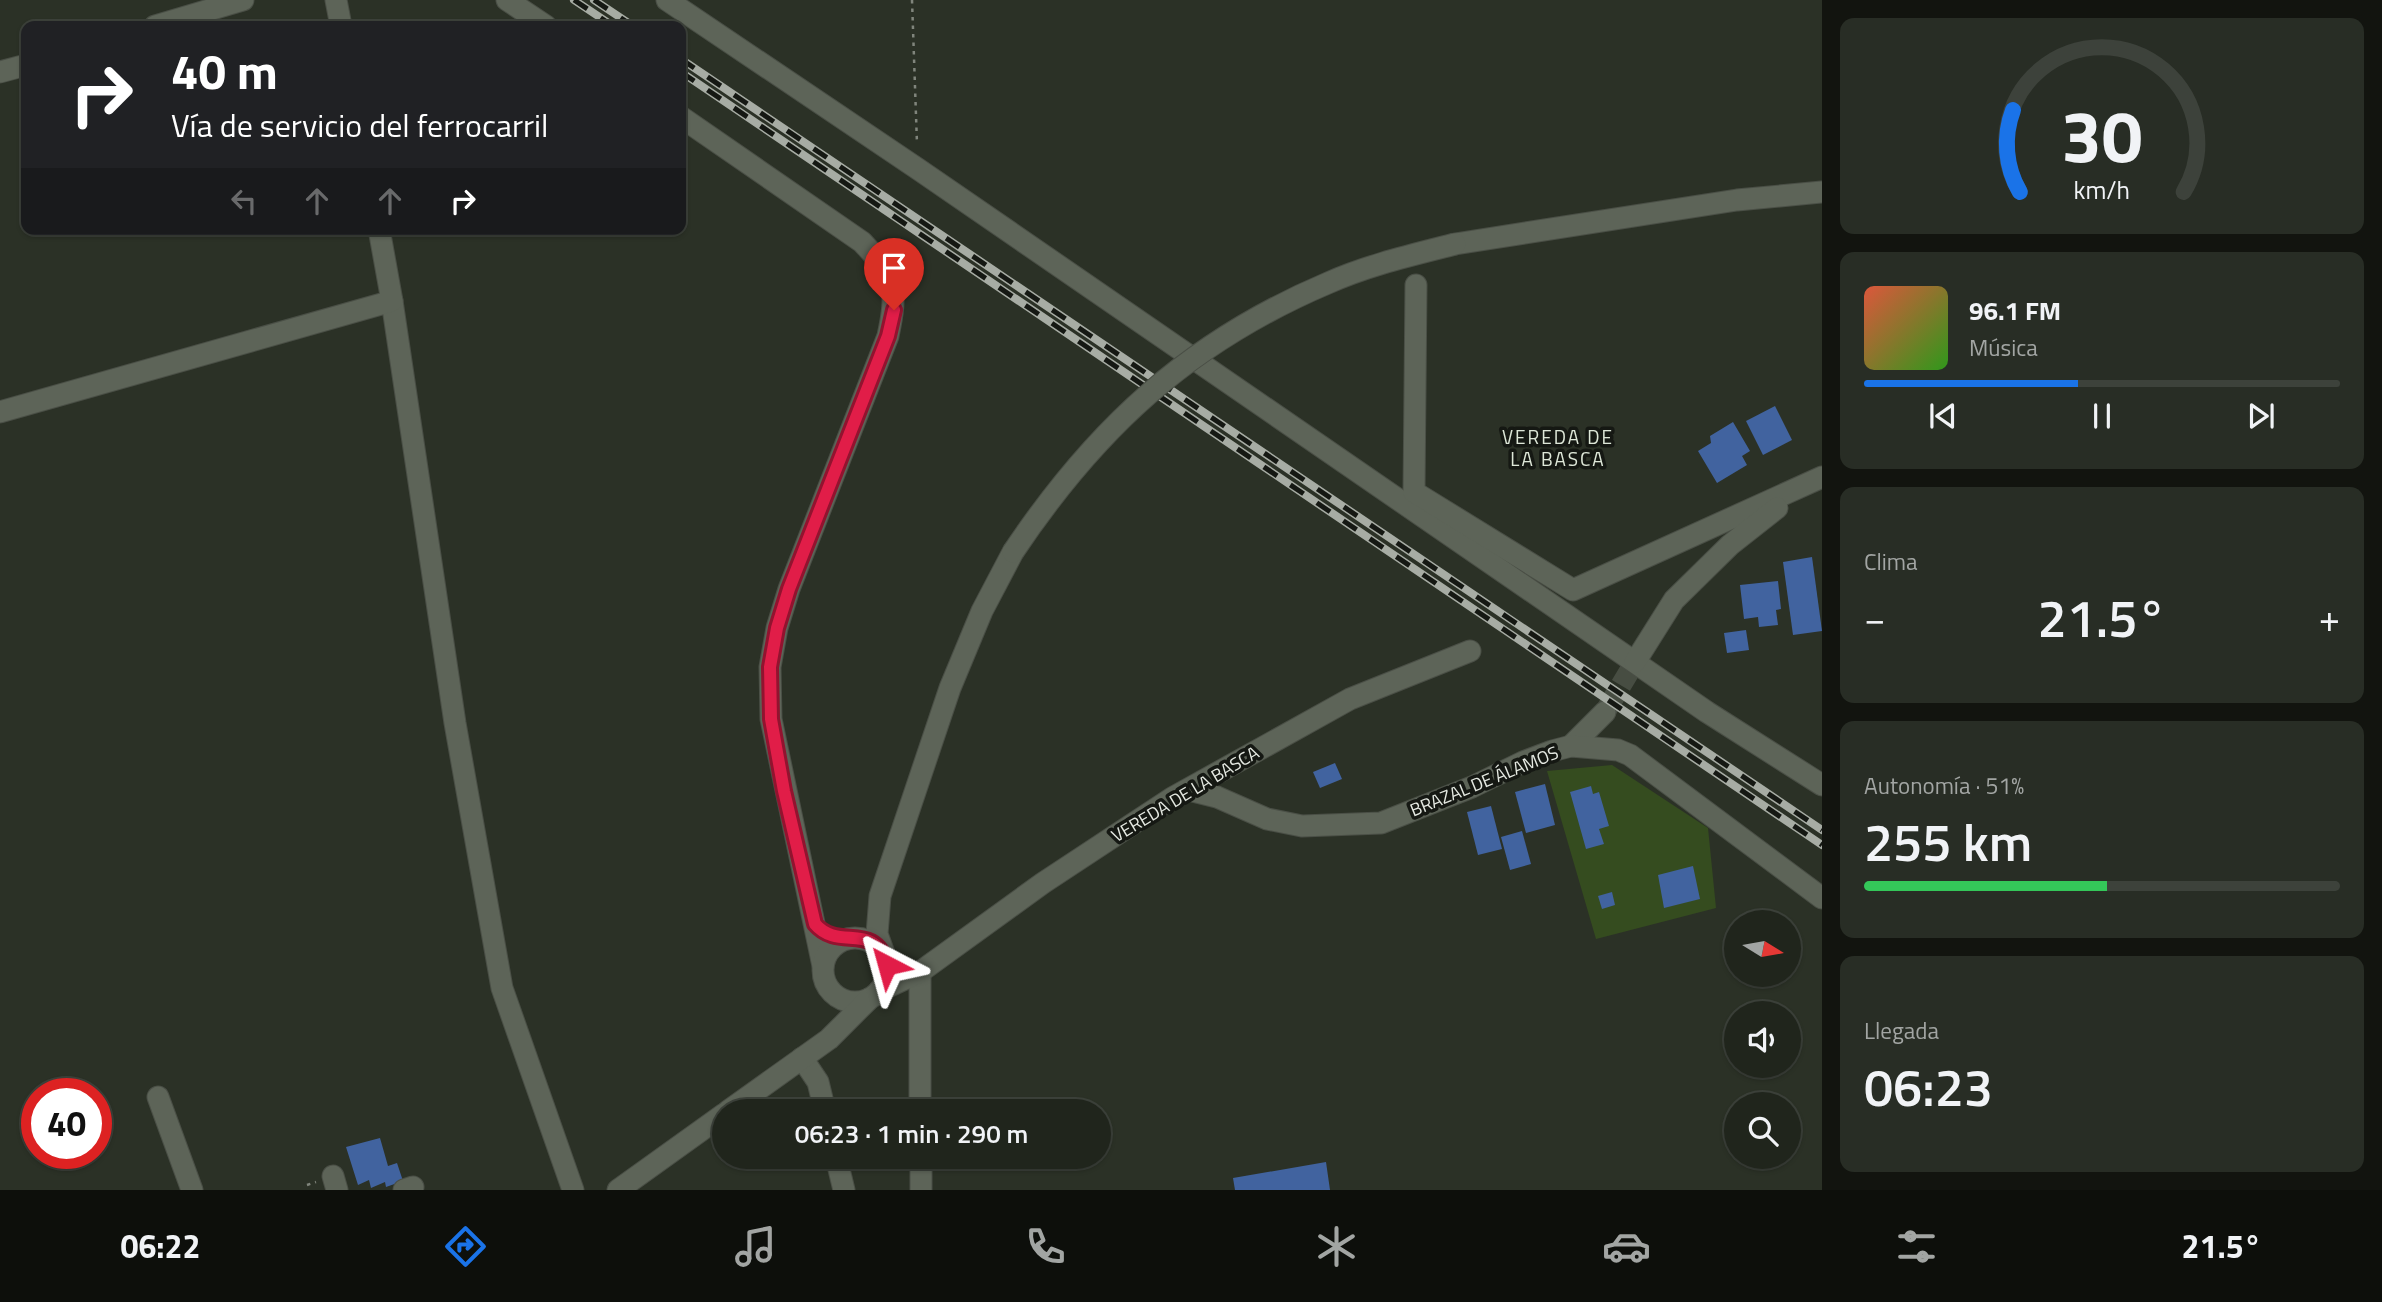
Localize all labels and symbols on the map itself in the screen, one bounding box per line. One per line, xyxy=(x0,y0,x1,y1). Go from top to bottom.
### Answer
pin xyxy=(864,238,924,310)
district label: VEREDA DE LA BASCA xyxy=(1502,422,1614,473)
street label: VEREDA DE LA BASCA xyxy=(1106,739,1264,849)
street label: BRAZAL DE ÁLAMOS xyxy=(1406,739,1562,823)
north arrow xyxy=(1724,910,1801,987)
position arrow xyxy=(850,928,924,1002)
speed limit sign: 40 xyxy=(21,1078,112,1169)

